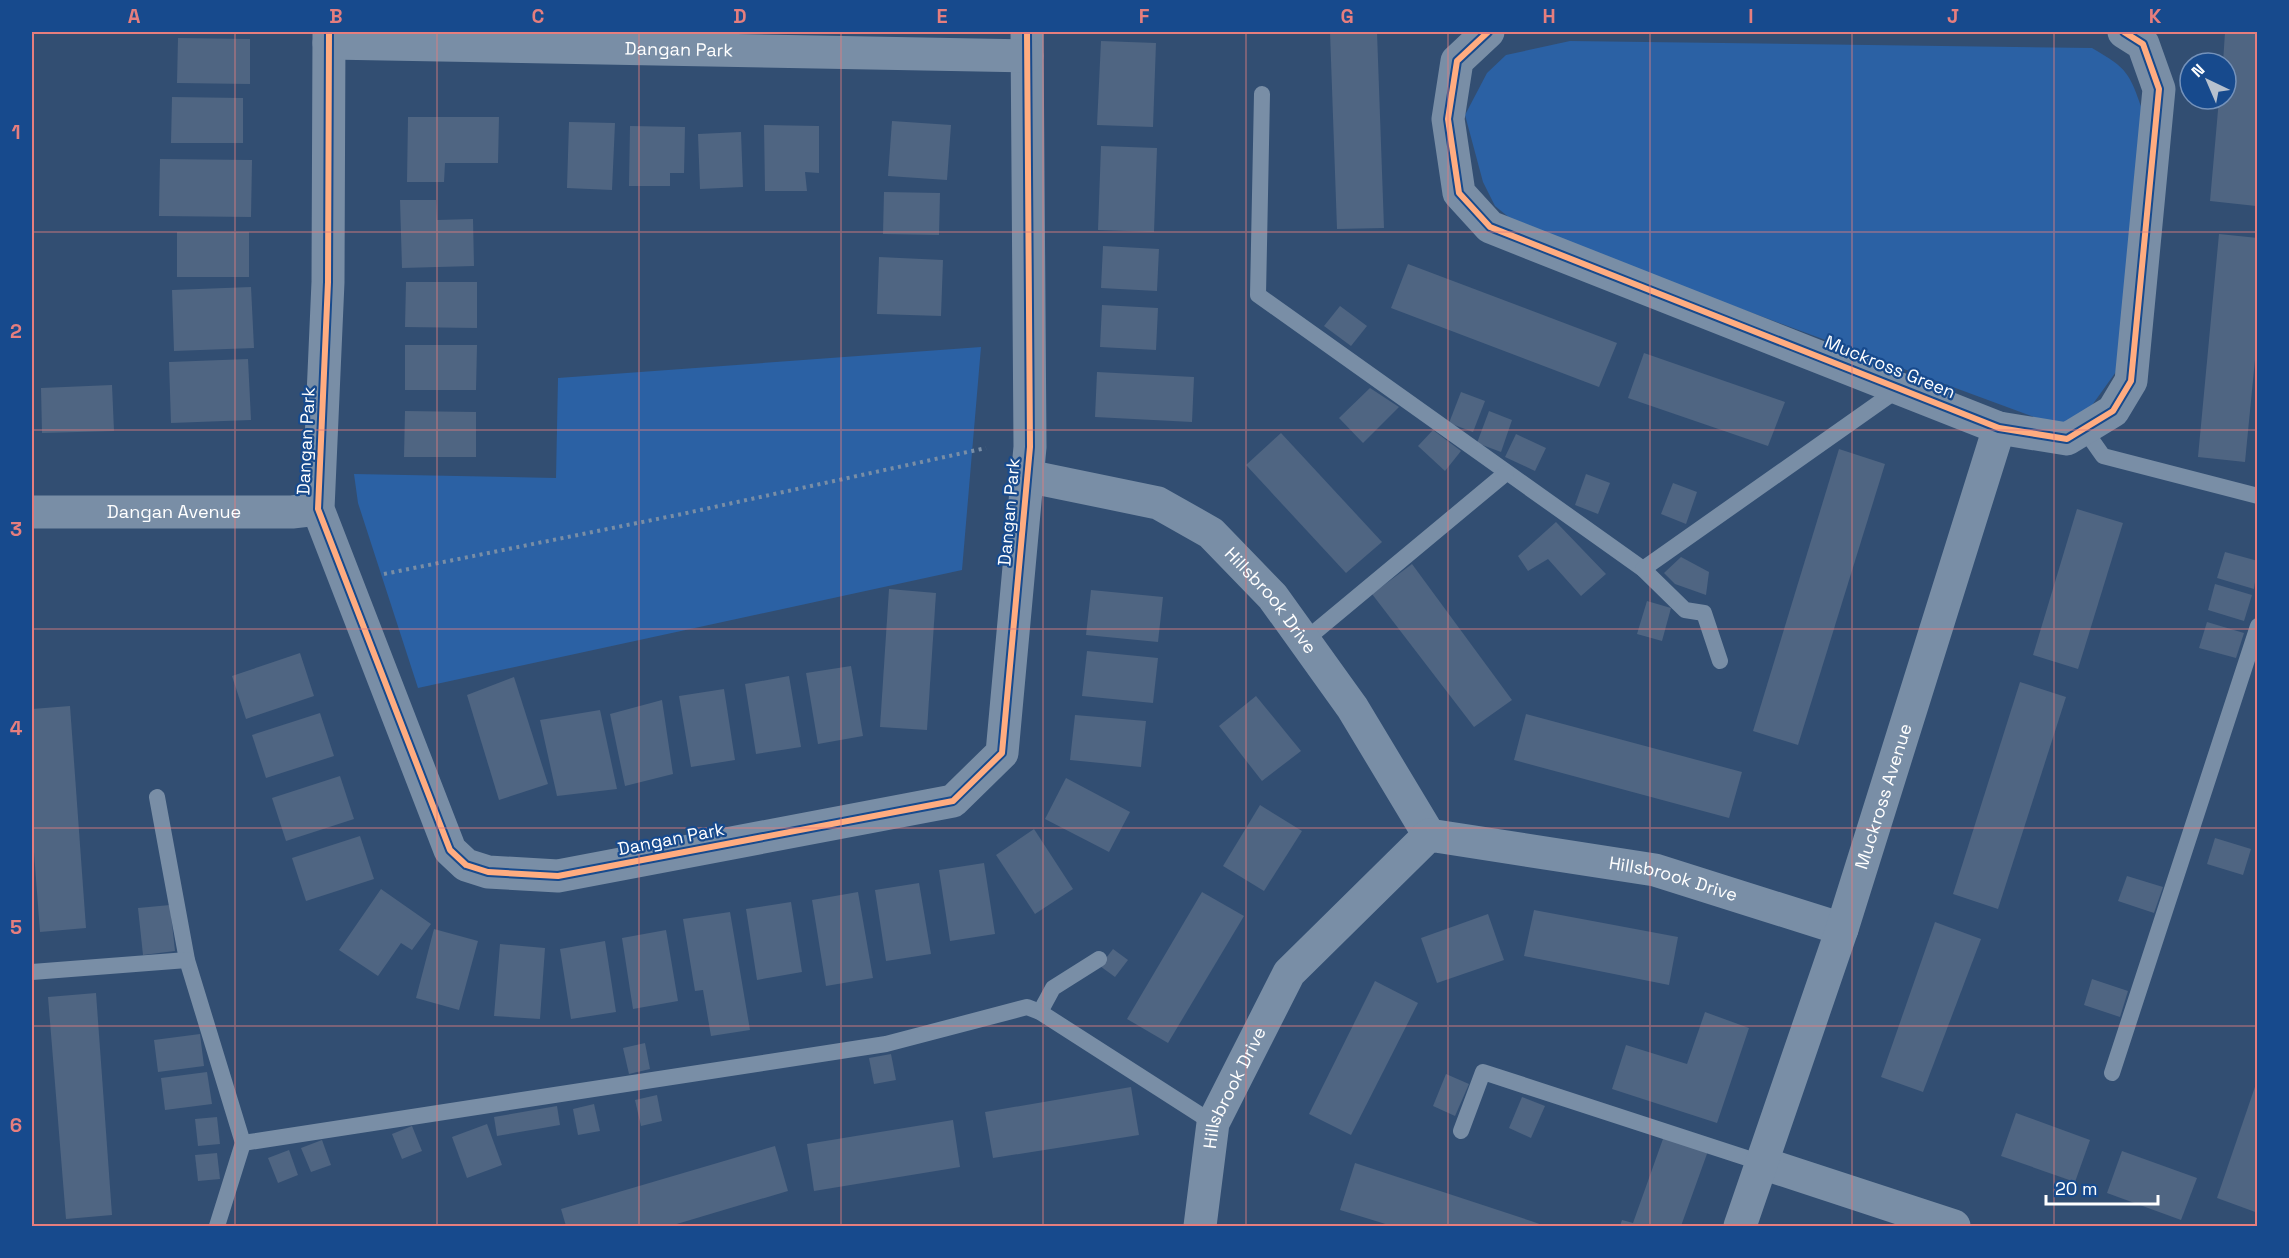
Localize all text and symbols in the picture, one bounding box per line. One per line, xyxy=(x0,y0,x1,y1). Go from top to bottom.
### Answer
text: A xyxy=(128,3,141,29)
text: B xyxy=(329,3,343,29)
text: C xyxy=(532,3,545,29)
text: D xyxy=(733,3,747,29)
text: E xyxy=(936,3,948,29)
text: F xyxy=(1139,3,1150,29)
text: G xyxy=(1340,3,1354,29)
text: H xyxy=(1542,3,1556,29)
text: I xyxy=(1748,3,1754,29)
text: J xyxy=(1947,3,1959,29)
text: K xyxy=(2149,3,2162,29)
street label: Dangan Park xyxy=(625,37,734,62)
north arrow xyxy=(2178,51,2238,111)
text: N xyxy=(2187,59,2209,82)
text: 1 xyxy=(11,119,21,145)
text: 2 xyxy=(10,318,22,344)
street label: Muckross Green xyxy=(1821,330,1959,403)
street label: Dangan Park xyxy=(291,386,320,496)
street label: Dangan Park xyxy=(992,457,1025,567)
street label: Dangan Avenue xyxy=(107,500,241,523)
text: 3 xyxy=(10,516,22,542)
street label: Hillsbrook Drive xyxy=(1220,542,1322,658)
text: 4 xyxy=(10,715,23,741)
street label: Muckross Avenue xyxy=(1849,720,1917,872)
street label: Dangan Park xyxy=(616,817,727,860)
street label: Hillsbrook Drive xyxy=(1607,851,1741,906)
text: 5 xyxy=(10,914,22,940)
street label: Hillsbrook Drive xyxy=(1198,1023,1271,1150)
text: 6 xyxy=(10,1112,22,1138)
scale bar xyxy=(2046,1168,2158,1206)
text: 20 m xyxy=(2055,1177,2098,1200)

